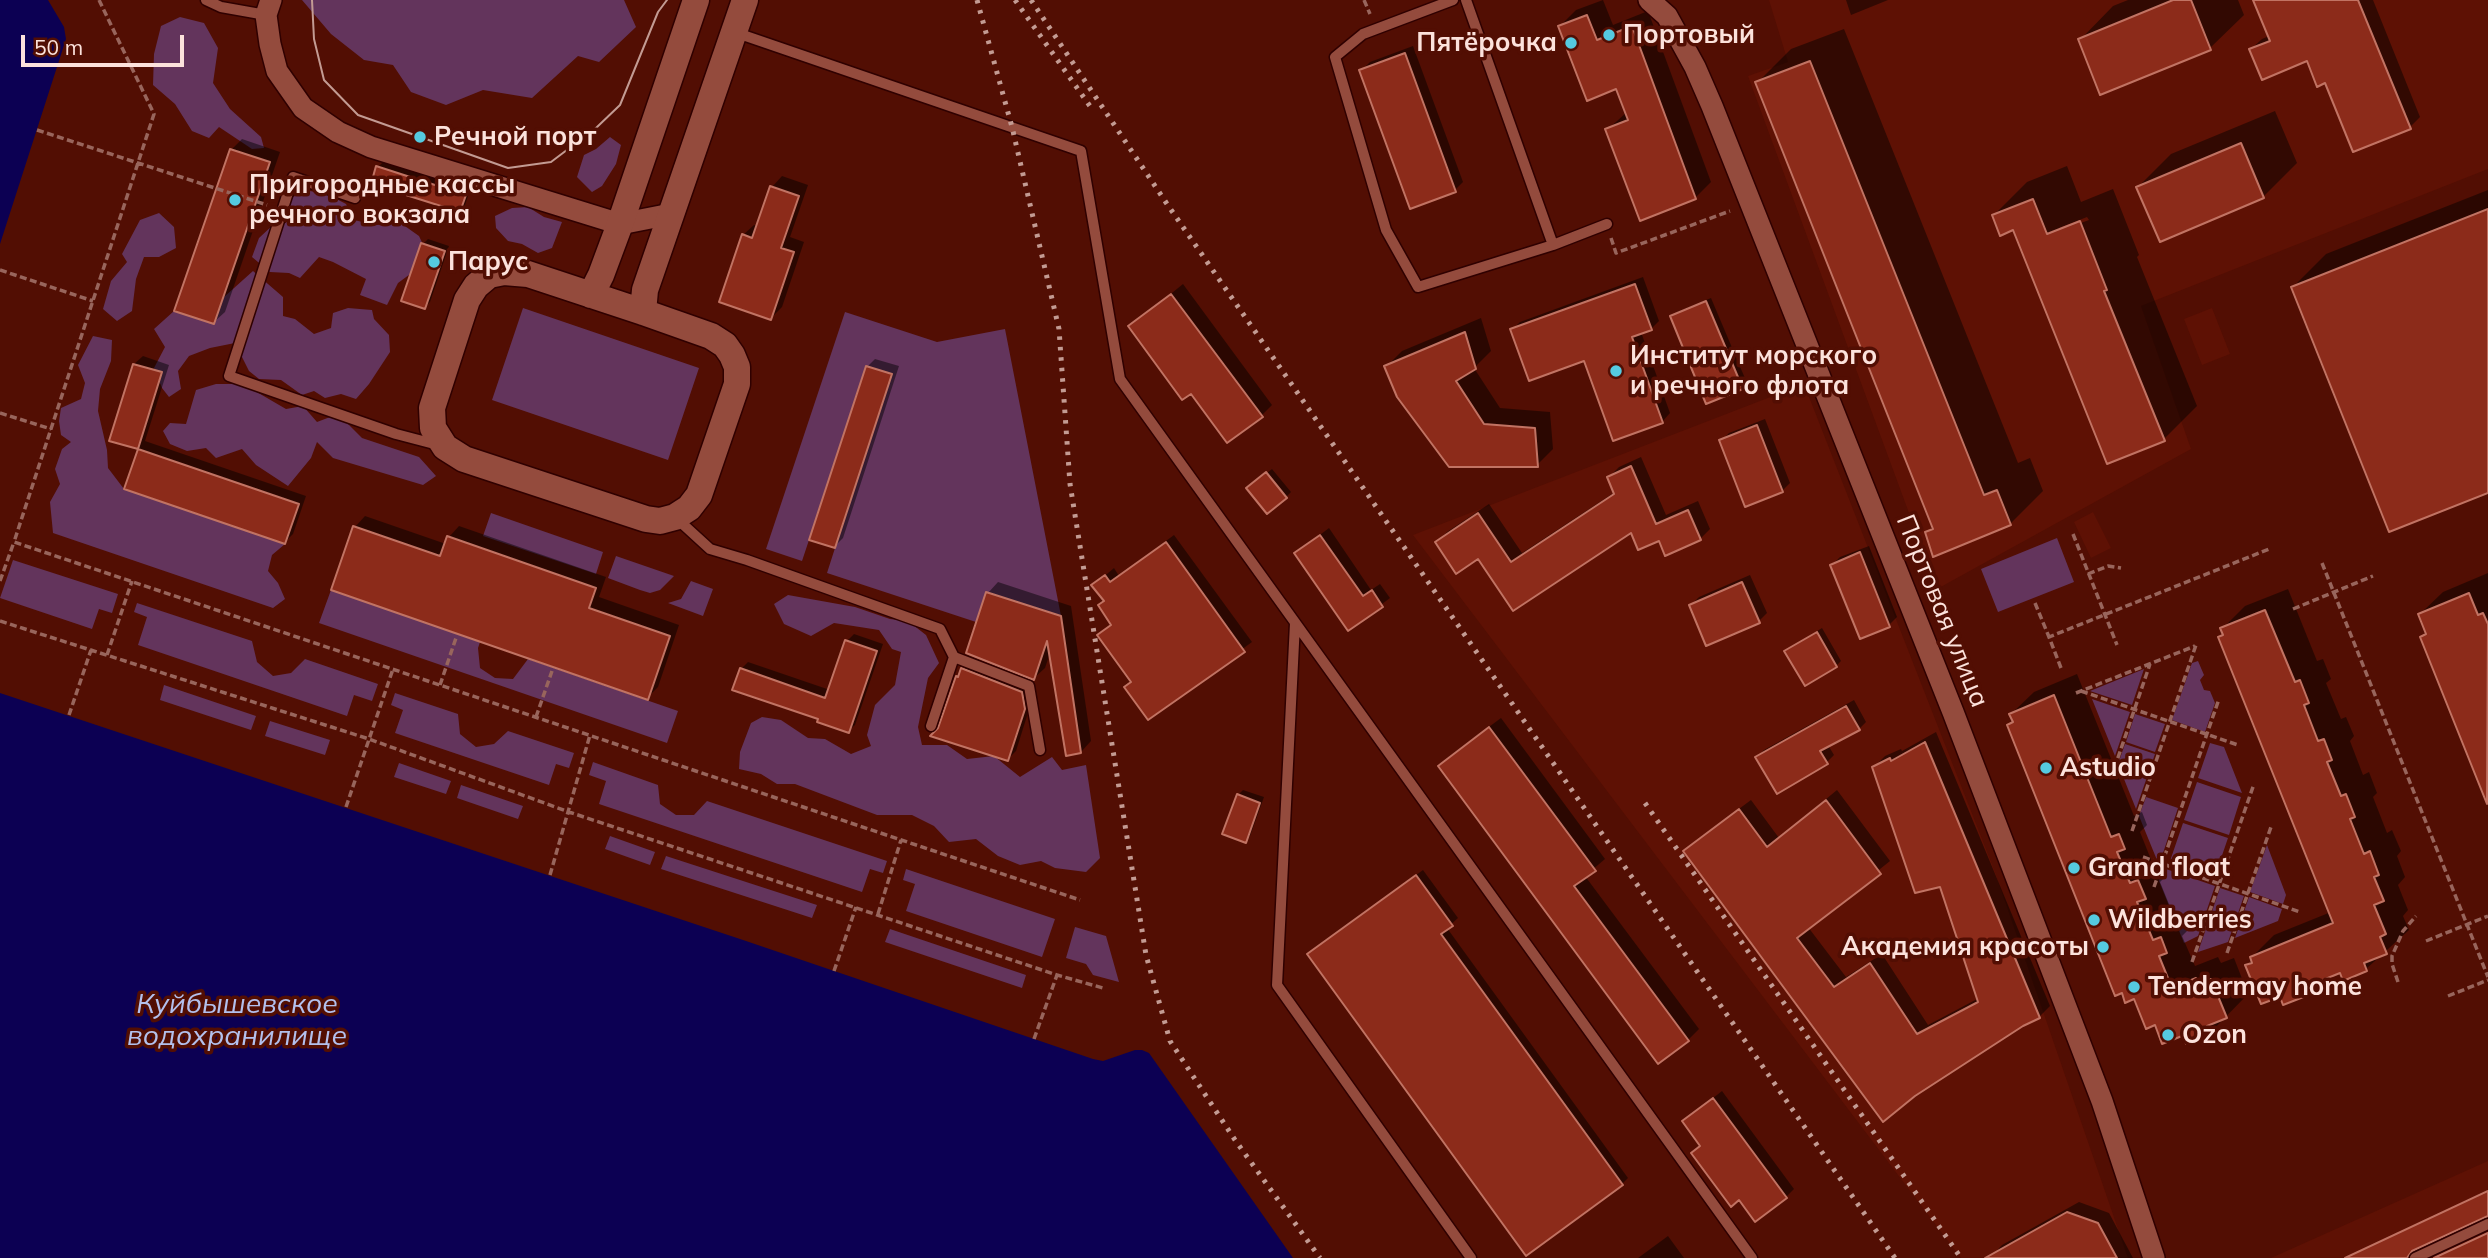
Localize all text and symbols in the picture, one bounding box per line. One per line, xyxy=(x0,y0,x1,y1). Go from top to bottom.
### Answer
place label: Портовый xyxy=(1623,19,1755,51)
scale bar xyxy=(24,21,187,65)
place label: Пятёрочка xyxy=(1416,27,1557,59)
marker: Портовый xyxy=(1601,27,1617,43)
text: 50 m xyxy=(34,34,83,60)
marker: Пятёрочка xyxy=(1563,35,1579,51)
place label: Речной порт xyxy=(434,121,596,153)
marker: Речной порт xyxy=(412,129,428,145)
place label: Пригородные кассы речного вокзала xyxy=(249,169,515,230)
marker: Пригородные кассы речного вокзала xyxy=(227,192,243,208)
place label: Парус xyxy=(448,246,529,278)
marker: Парус xyxy=(426,254,442,270)
place label: Институт морского и речного флота xyxy=(1630,340,1877,402)
marker: Институт морского и речного флота xyxy=(1608,363,1624,379)
street label: Портовая улица xyxy=(1889,510,1995,712)
place label: Astudio xyxy=(2060,752,2156,784)
marker: Astudio xyxy=(2038,760,2054,776)
place label: Grand float xyxy=(2088,852,2230,884)
marker: Grand float xyxy=(2066,860,2082,876)
place label: Wildberries xyxy=(2108,904,2252,936)
marker: Wildberries xyxy=(2086,912,2102,928)
place label: Академия красоты xyxy=(1841,931,2089,963)
marker: Академия красоты xyxy=(2095,939,2111,955)
place label: Tendermay home xyxy=(2148,971,2362,1003)
marker: Tendermay home xyxy=(2126,979,2142,995)
water label: Куйбышевское водохранилище xyxy=(127,988,347,1054)
place label: Ozon xyxy=(2182,1019,2247,1051)
marker: Ozon xyxy=(2160,1027,2176,1043)

